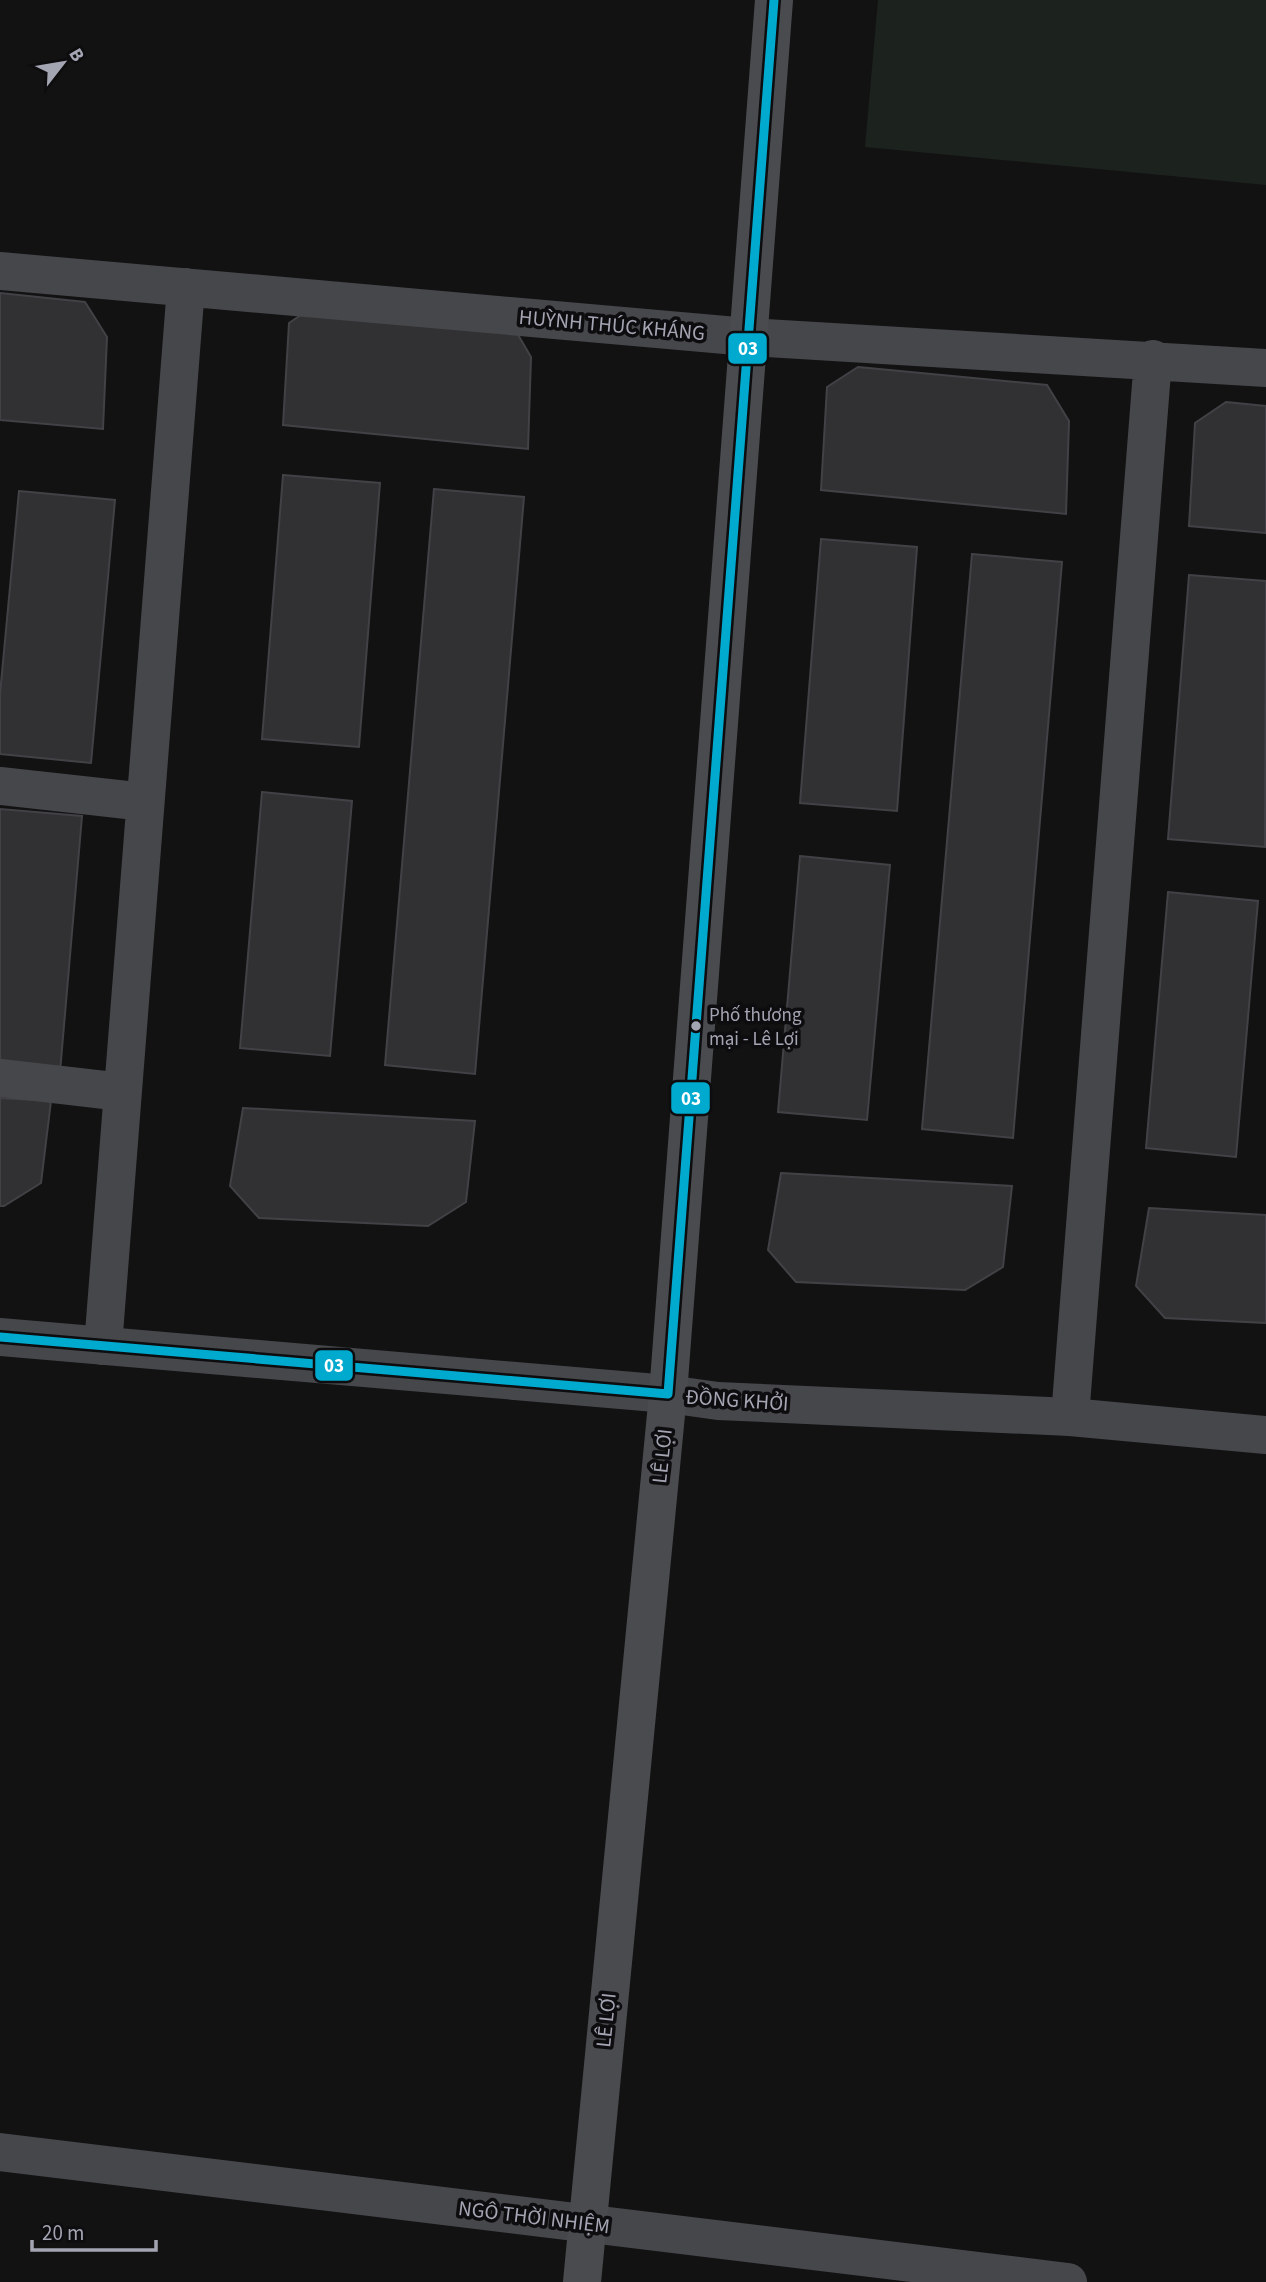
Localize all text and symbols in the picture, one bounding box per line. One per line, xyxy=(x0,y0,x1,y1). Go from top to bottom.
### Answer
north arrow xyxy=(28,28,98,98)
text: B xyxy=(62,43,91,67)
street label: HUỲNH THÚC KHÁNG xyxy=(518,302,706,348)
line badge: 03 xyxy=(727,332,768,365)
text: 03 xyxy=(738,336,758,363)
place label: Phố thương mại - Lê Lợi xyxy=(709,1002,802,1053)
marker: Phố thương mại - Lê Lợi xyxy=(689,1019,703,1033)
line badge: 03 xyxy=(670,1081,711,1115)
text: 03 xyxy=(681,1086,701,1113)
line badge: 03 xyxy=(314,1349,354,1382)
text: 03 xyxy=(324,1353,344,1380)
street label: ĐỒNG KHỞI xyxy=(684,1381,790,1419)
street label: LÊ LỢI xyxy=(644,1427,680,1485)
street label: LÊ LỢI xyxy=(588,1991,624,2049)
street label: NGÔ THỜI NHIỆM xyxy=(457,2193,611,2241)
scale bar xyxy=(32,2208,156,2252)
text: 20 m xyxy=(42,2218,84,2248)

